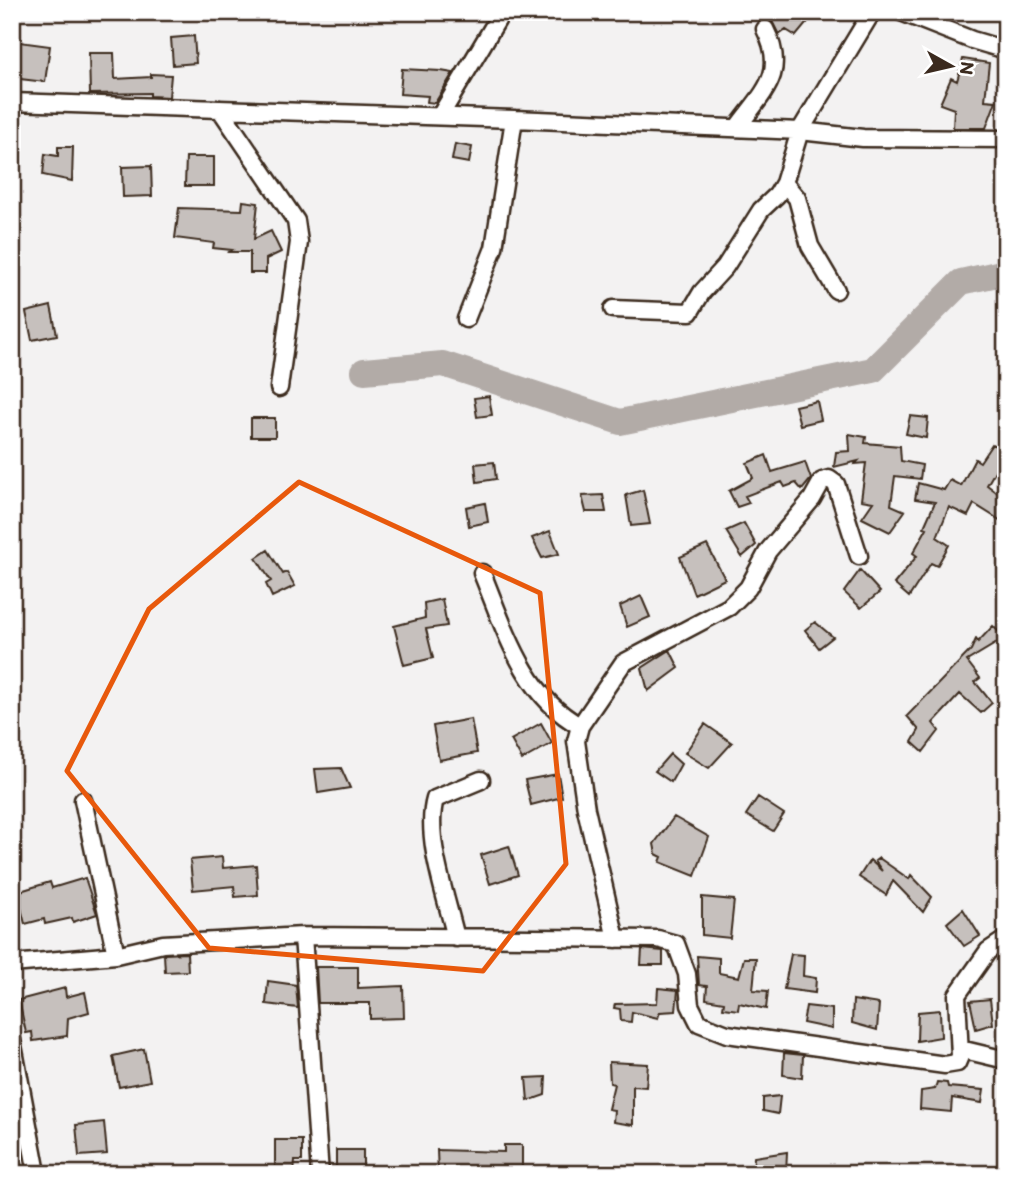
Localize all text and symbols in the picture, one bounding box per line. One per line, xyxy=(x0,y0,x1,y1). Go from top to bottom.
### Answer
north arrow xyxy=(916,32,986,102)
text: N xyxy=(955,60,980,76)

